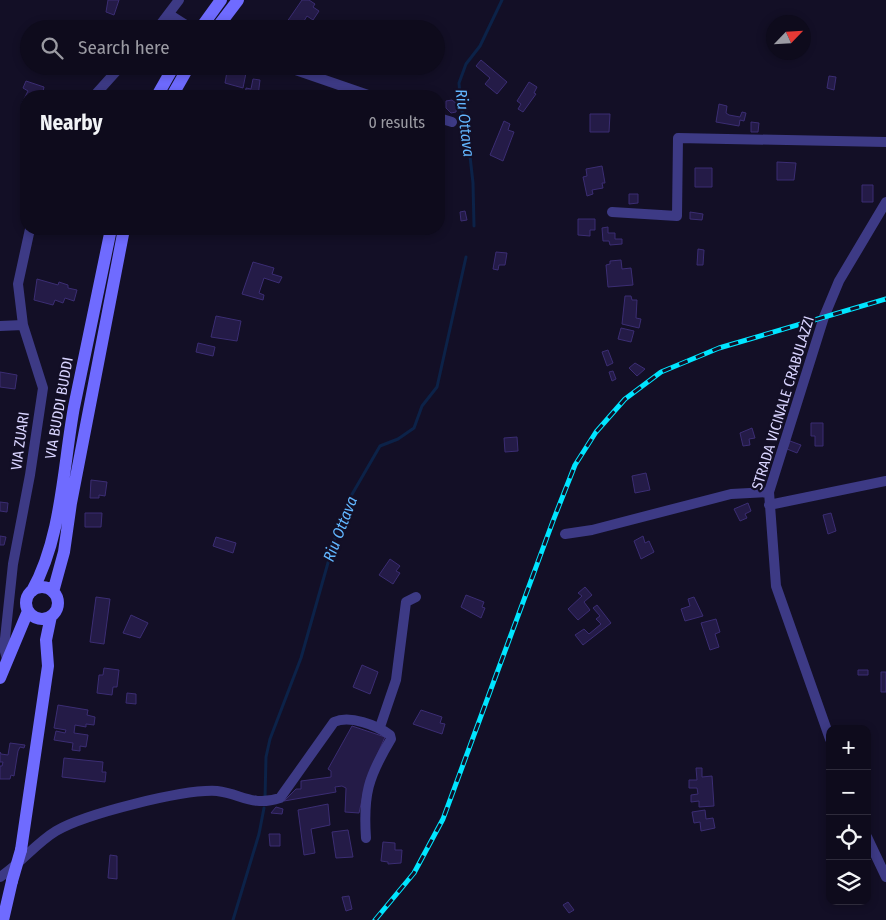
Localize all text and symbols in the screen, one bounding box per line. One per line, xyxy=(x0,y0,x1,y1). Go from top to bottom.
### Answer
north arrow xyxy=(766,15,811,60)
search box xyxy=(20,20,445,75)
icon: search xyxy=(38,34,66,62)
text: Search here xyxy=(78,36,170,59)
water label: Riu Ottava xyxy=(451,88,479,158)
text: Nearby xyxy=(40,110,102,136)
text: 0 results xyxy=(368,113,425,132)
street label: STRADA VICINALE CRABULAZZI xyxy=(748,314,818,492)
street label: VIA BUDDI BUDDI xyxy=(41,356,77,460)
street label: VIA ZUARI xyxy=(7,411,33,471)
water label: Riu Ottava xyxy=(319,494,361,564)
map controls xyxy=(826,725,871,905)
button: + xyxy=(826,725,871,770)
button: − xyxy=(826,770,871,815)
button: locate xyxy=(826,815,871,860)
button: layers xyxy=(826,860,871,905)

